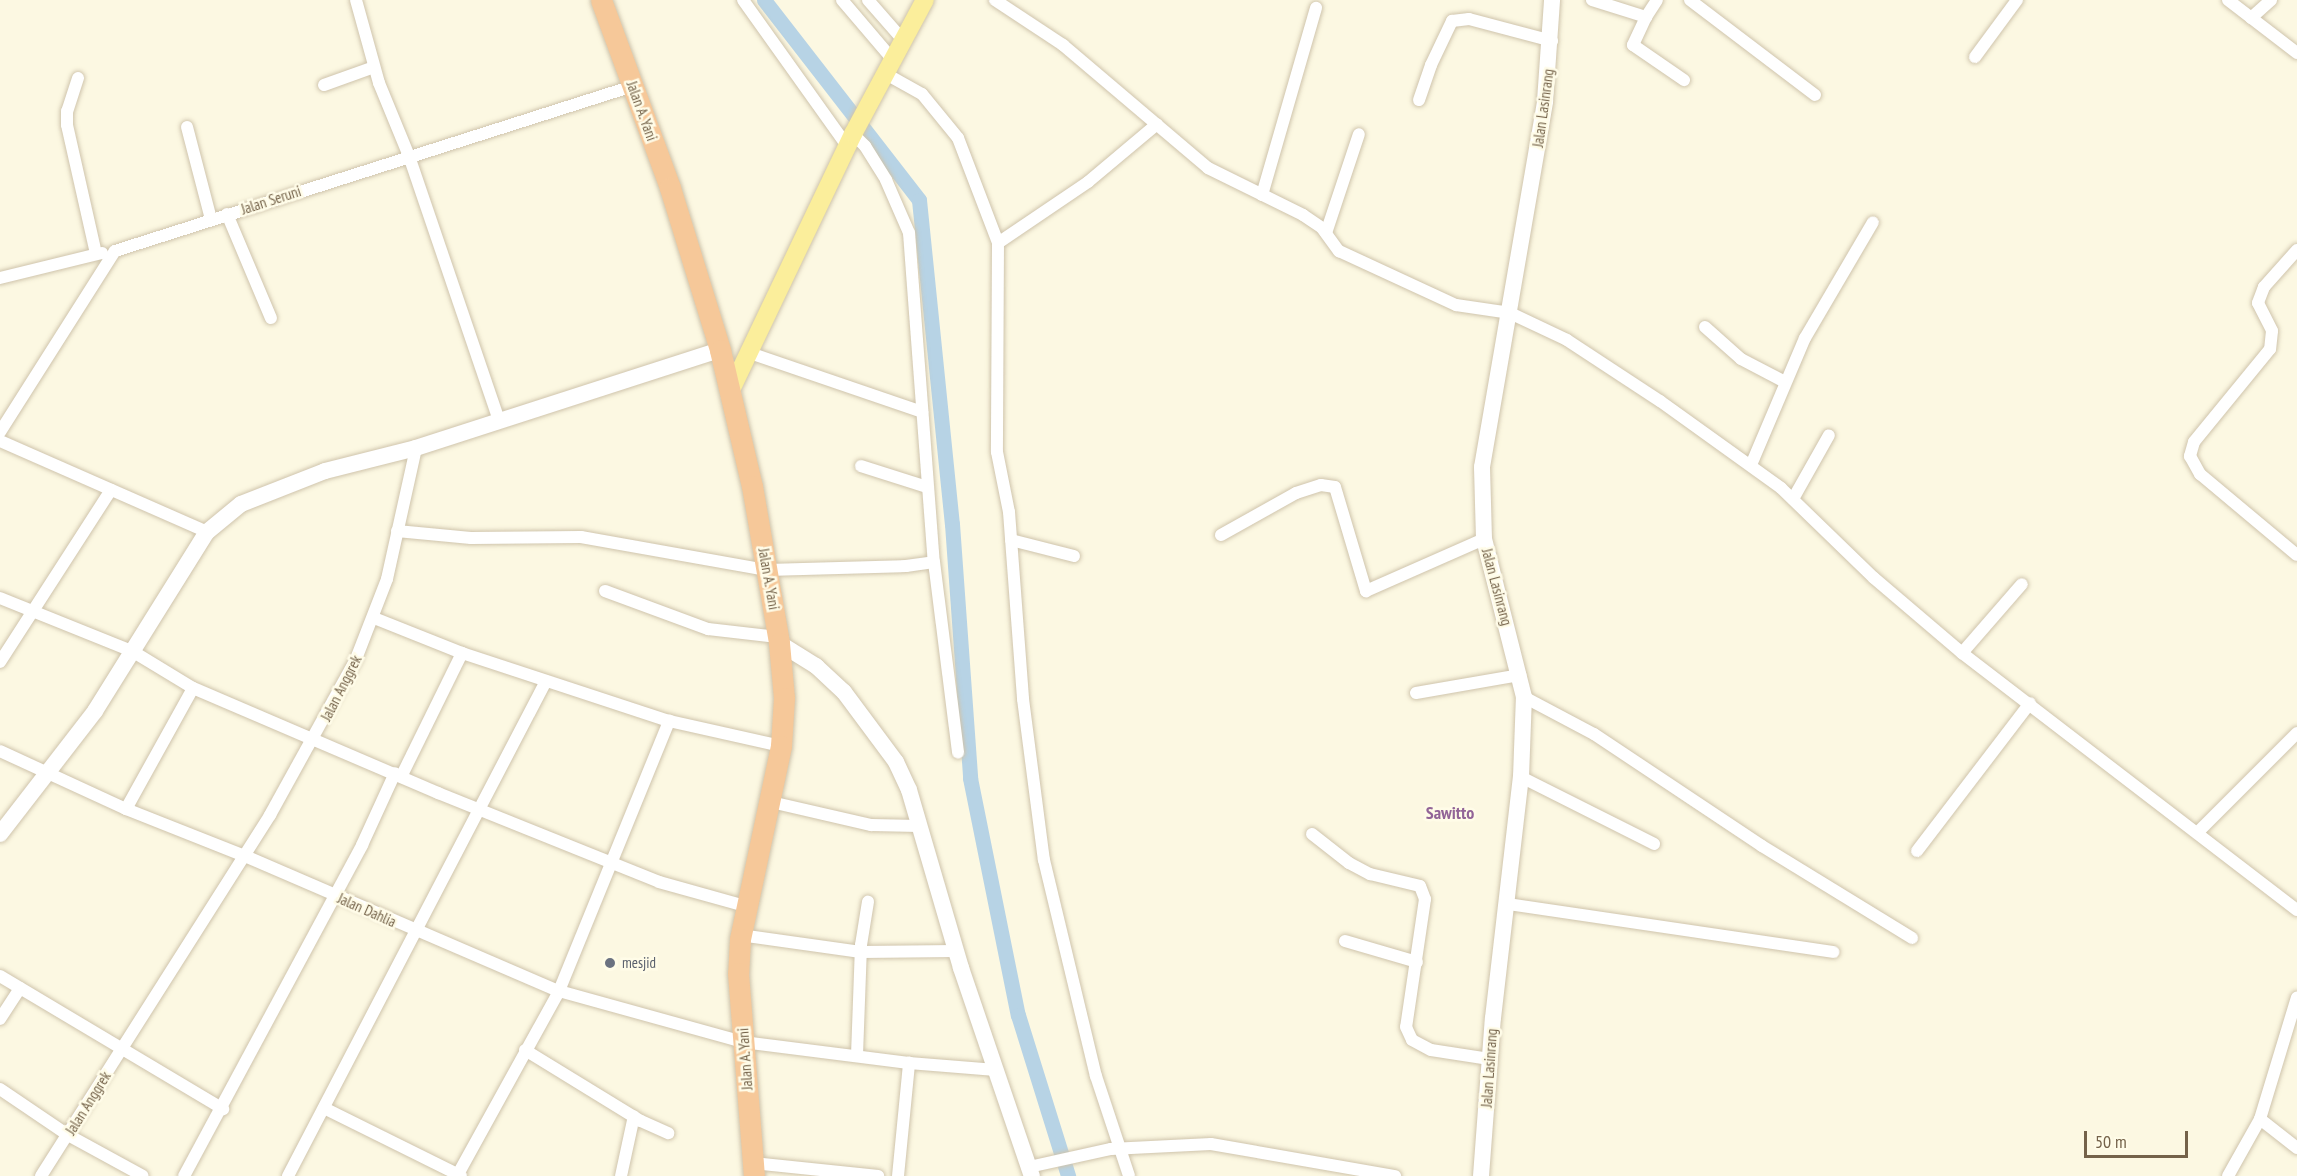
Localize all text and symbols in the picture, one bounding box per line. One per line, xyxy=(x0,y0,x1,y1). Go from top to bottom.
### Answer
street label: Jalan Lasinrang xyxy=(1529,68,1557,148)
street label: Jalan A. Yani xyxy=(623,78,661,144)
street label: Jalan Seruni xyxy=(239,182,303,218)
street label: Jalan A. Yani xyxy=(755,546,783,612)
street label: Jalan Lasinrang xyxy=(1478,547,1516,627)
street label: Jalan Anggrek xyxy=(317,652,365,724)
district label: Sawitto xyxy=(1426,802,1474,824)
street label: Jalan Dahlia xyxy=(335,889,399,931)
place label: mesjid xyxy=(622,954,656,972)
marker: mesjid xyxy=(603,956,617,970)
street label: Jalan A. Yani xyxy=(734,1026,756,1092)
street label: Jalan Lasinrang xyxy=(1477,1028,1501,1108)
street label: Jalan Anggrek xyxy=(61,1068,115,1138)
scale bar xyxy=(2087,1119,2190,1157)
text: 50 m xyxy=(2095,1130,2127,1153)

